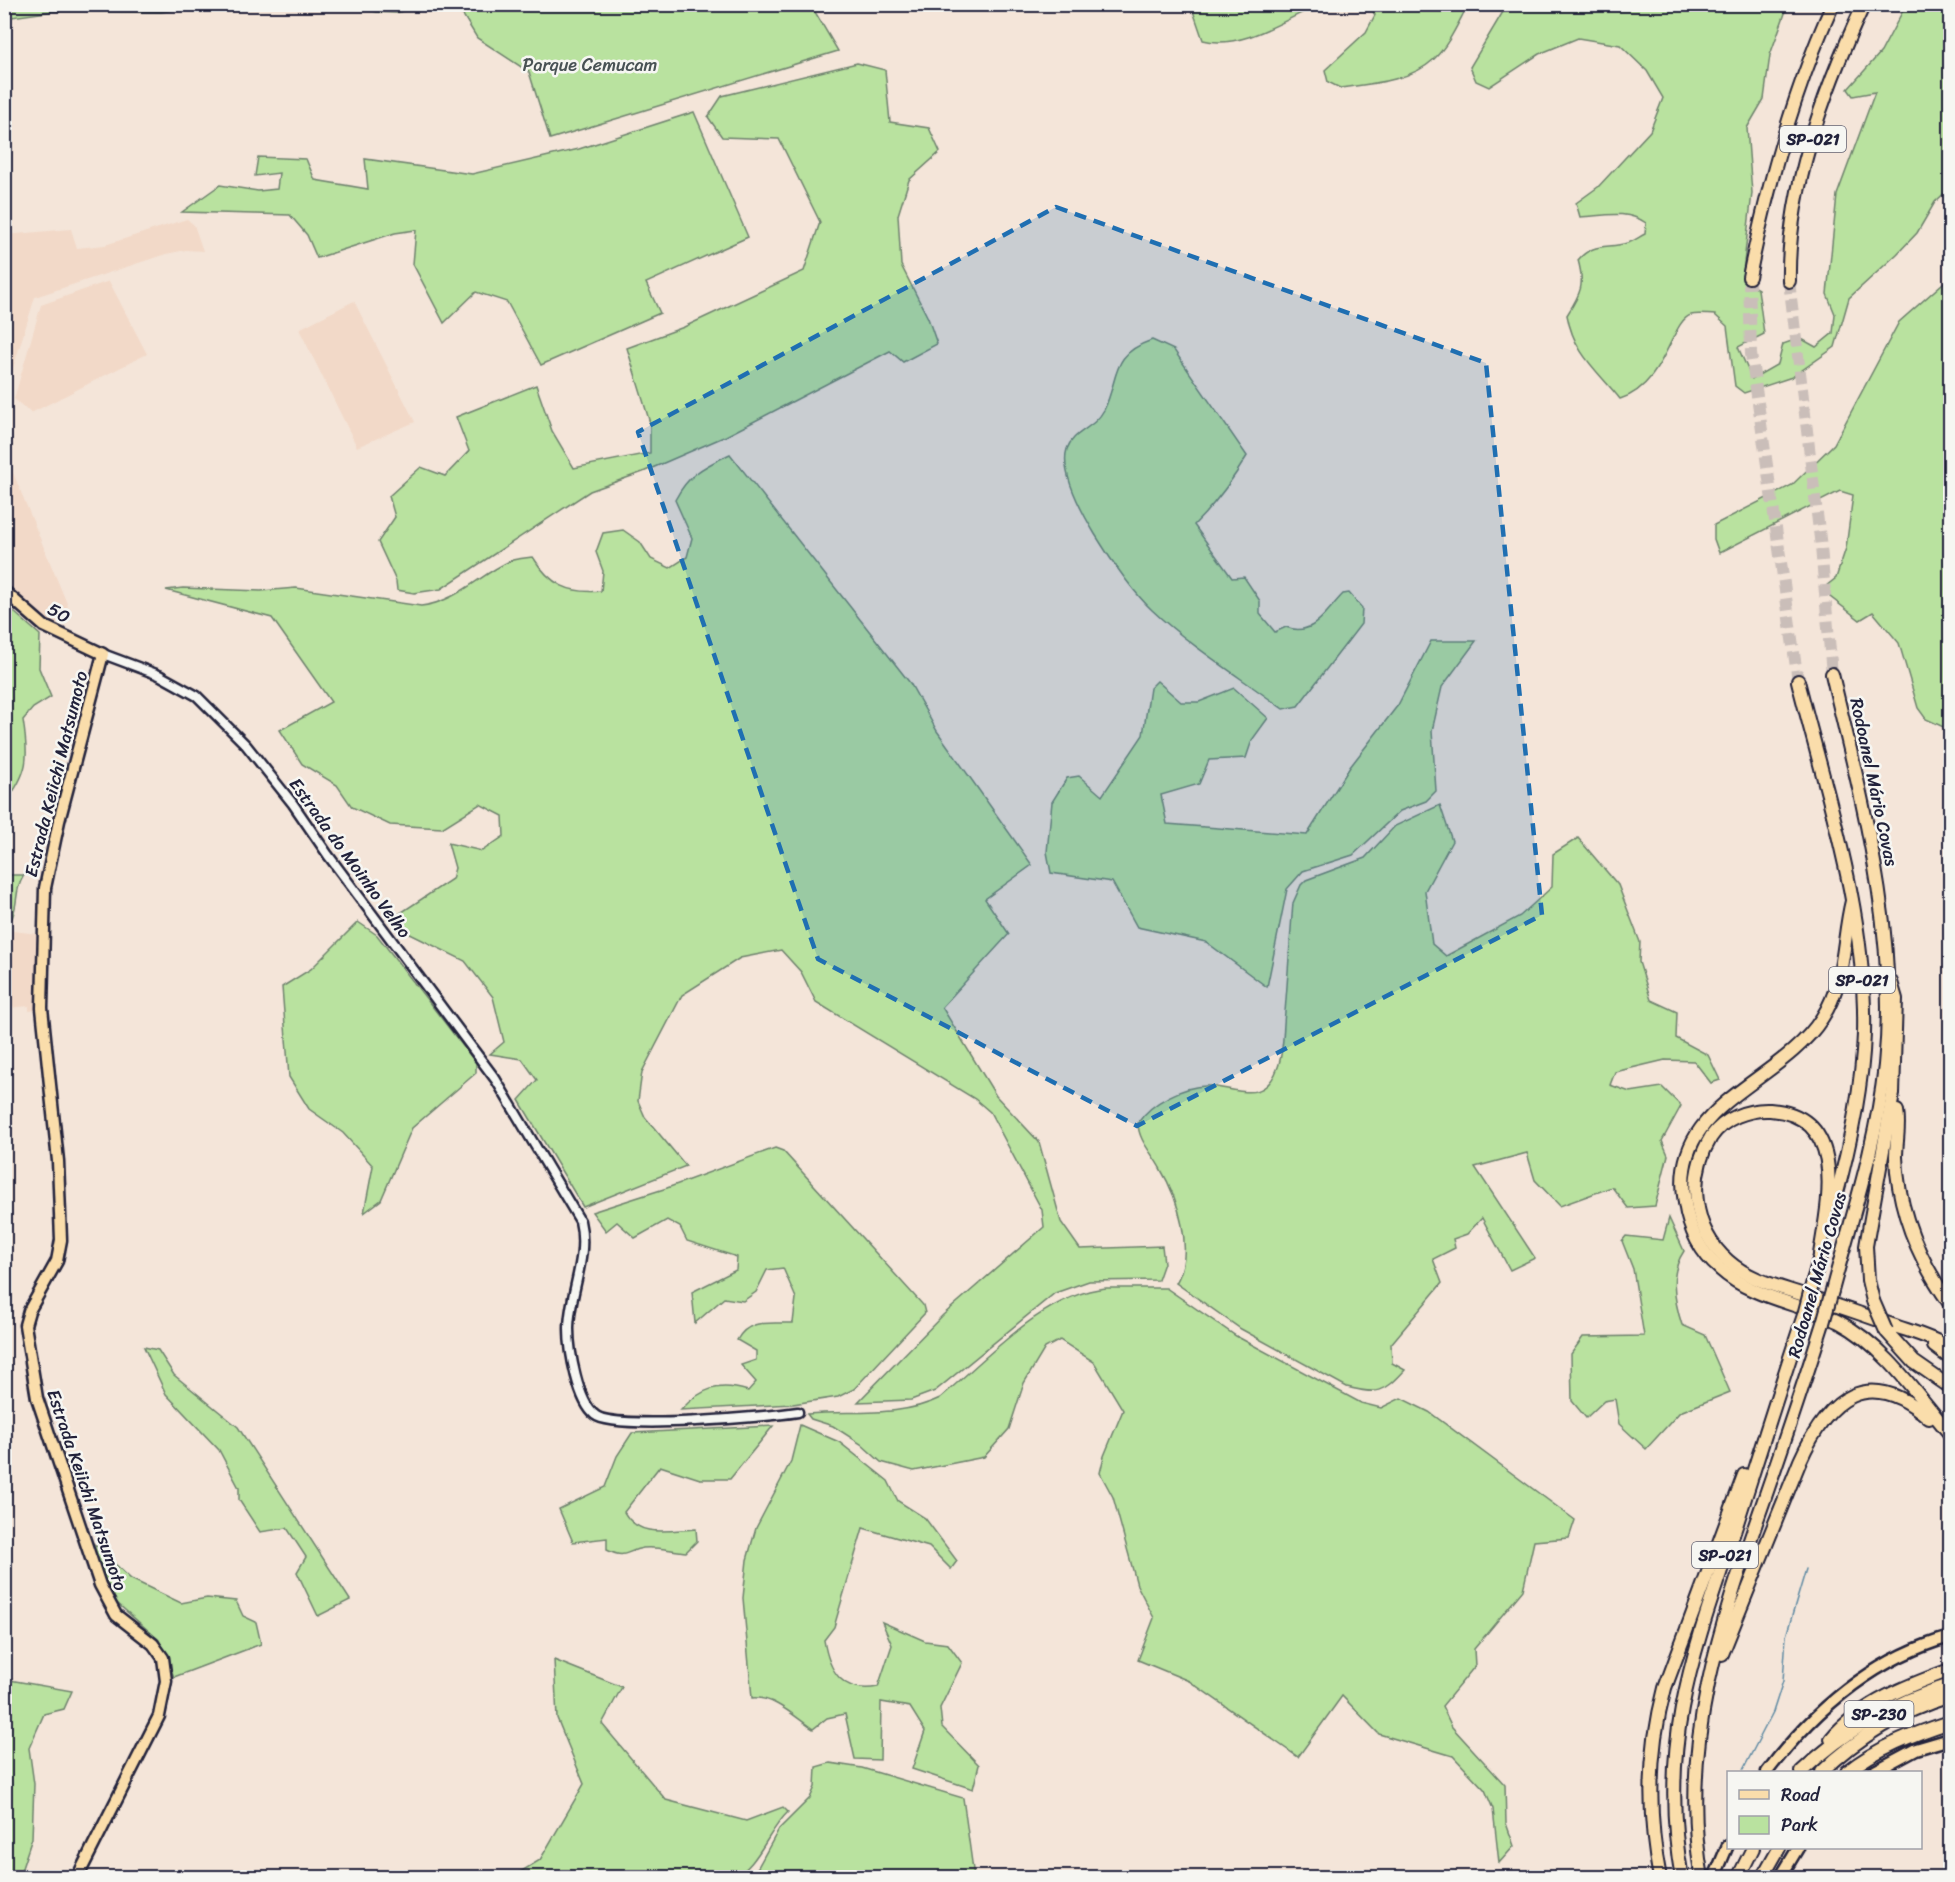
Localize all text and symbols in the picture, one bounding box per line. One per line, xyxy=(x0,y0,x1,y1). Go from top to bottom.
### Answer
park label: Parque Cemucam xyxy=(523,49,658,81)
road number: SP-021 xyxy=(1780,126,1846,152)
street label: 50 xyxy=(41,594,77,632)
street label: Estrada Keiichi Matsumoto xyxy=(15,668,97,880)
street label: Rodoanel Mário Covas xyxy=(1841,695,1908,870)
street label: Estrada do Moinho Velho xyxy=(280,771,420,945)
road number: SP-021 xyxy=(1829,967,1895,993)
street label: Rodoanel Mário Covas xyxy=(1778,1188,1856,1362)
street label: Estrada Keiichi Matsumoto xyxy=(37,1385,137,1595)
road number: SP-021 xyxy=(1692,1542,1758,1568)
road number: SP-230 xyxy=(1844,1701,1914,1727)
legend xyxy=(1727,1771,1922,1849)
text: Road xyxy=(1781,1779,1821,1811)
text: Park xyxy=(1781,1809,1818,1841)

